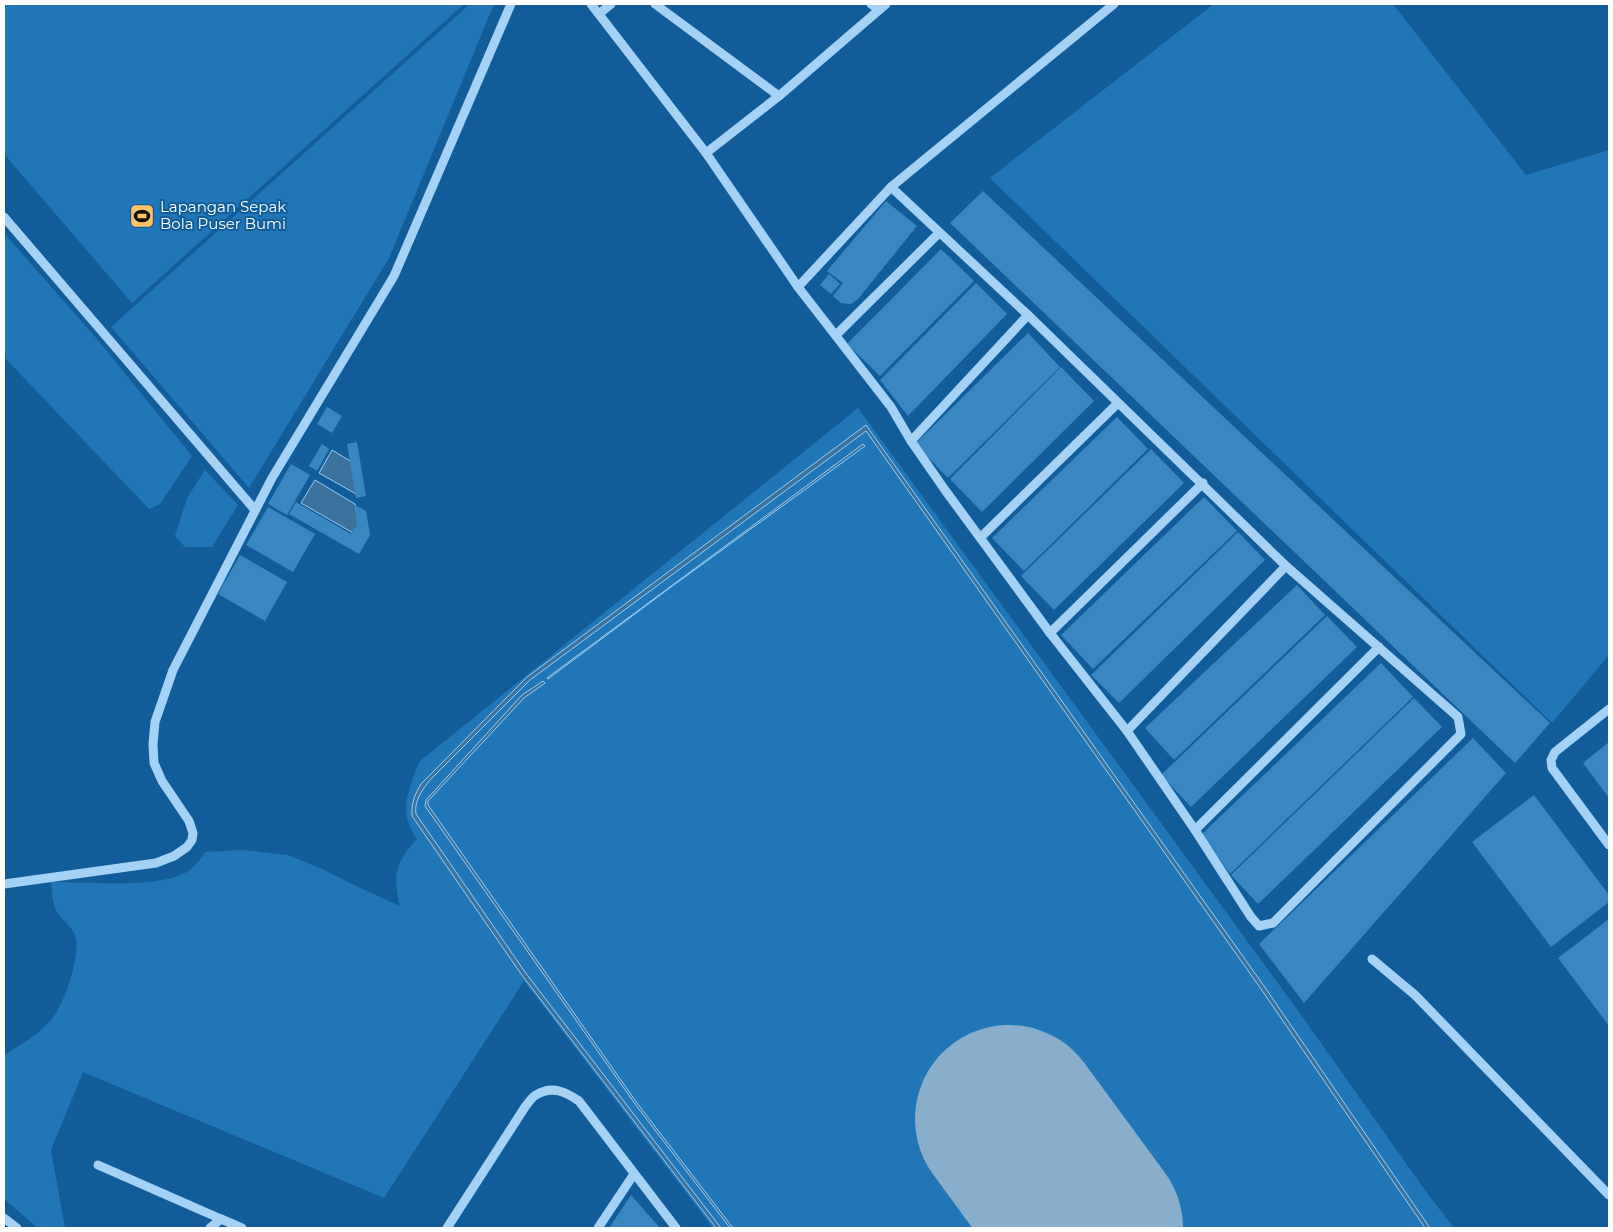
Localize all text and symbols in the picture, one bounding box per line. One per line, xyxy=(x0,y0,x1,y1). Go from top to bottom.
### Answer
place label: Lapangan Sepak Bola Puser Bumi xyxy=(160,197,286,233)
sports icon: Lapangan Sepak Bola Puser Bumi xyxy=(129,203,155,229)

